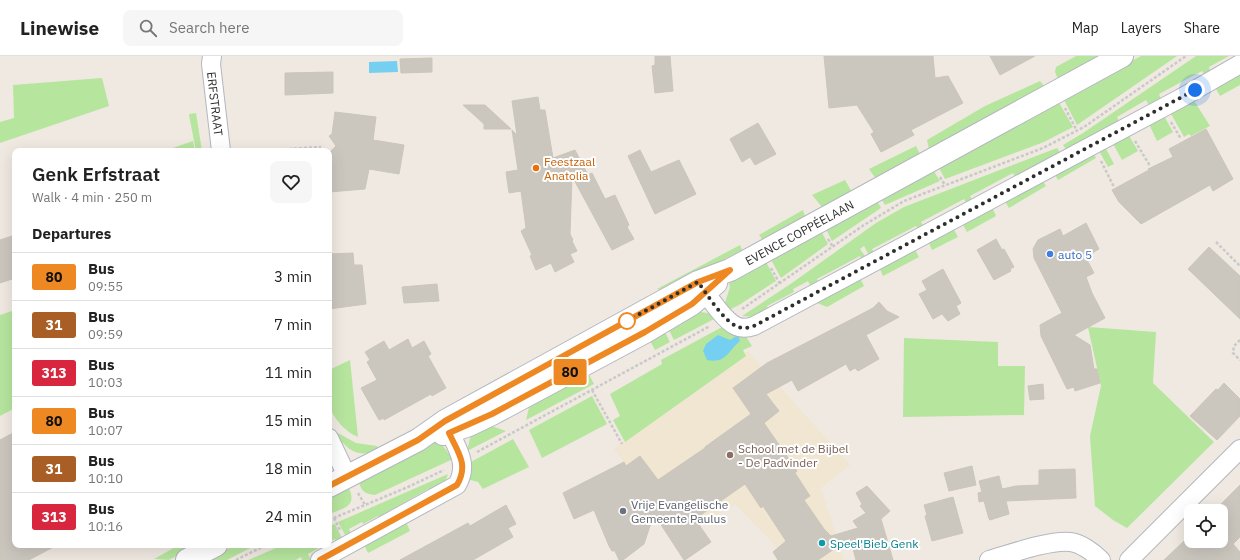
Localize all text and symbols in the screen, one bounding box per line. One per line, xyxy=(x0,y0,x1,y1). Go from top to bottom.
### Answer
search box xyxy=(123,10,403,46)
text: Linewise xyxy=(20,16,99,40)
icon: search xyxy=(137,17,159,39)
text: Search here xyxy=(169,18,250,37)
text: Map xyxy=(1072,19,1099,37)
text: Layers xyxy=(1121,19,1162,37)
text: Share xyxy=(1184,19,1220,37)
street label: ERFSTRAAT xyxy=(204,71,227,137)
your location xyxy=(1185,80,1205,100)
place label: Feestzaal Anatolia xyxy=(544,154,595,183)
button: heart xyxy=(270,161,312,203)
text: Genk Erfstraat xyxy=(32,162,160,186)
marker: Feestzaal Anatolia xyxy=(531,163,541,173)
text: Walk · 4 min · 250 m xyxy=(32,189,152,206)
street label: EVENCE COPPÉELAAN xyxy=(742,196,856,268)
text: Departures xyxy=(32,224,111,243)
place label: auto 5 xyxy=(1058,247,1092,262)
marker: auto 5 xyxy=(1045,249,1055,259)
text: Bus xyxy=(88,259,115,278)
text: 3 min xyxy=(274,267,312,286)
text: 80 xyxy=(46,268,62,286)
text: 09:55 xyxy=(88,278,123,295)
text: Bus xyxy=(88,307,115,326)
unlabelled marker xyxy=(618,312,636,330)
text: 7 min xyxy=(274,315,312,334)
text: 31 xyxy=(46,316,62,334)
text: 09:59 xyxy=(88,326,123,343)
text: Bus xyxy=(88,355,115,374)
line badge: 80 xyxy=(552,359,588,385)
text: 11 min xyxy=(265,363,312,382)
text: 80 xyxy=(562,363,578,381)
text: 313 xyxy=(41,364,67,382)
text: 10:03 xyxy=(88,374,123,391)
text: Bus xyxy=(88,403,115,422)
text: 15 min xyxy=(265,411,312,430)
text: 80 xyxy=(46,412,62,430)
text: 10:07 xyxy=(88,422,123,439)
place label: School met de Bijbel - De Padvinder xyxy=(738,441,849,470)
marker: School met de Bijbel - De Padvinder xyxy=(725,450,735,460)
text: Bus xyxy=(88,451,115,470)
text: 18 min xyxy=(265,459,312,478)
text: 31 xyxy=(46,460,62,478)
text: 10:10 xyxy=(88,470,123,487)
place label: Vrije Evangelische Gemeente Paulus xyxy=(631,497,729,526)
text: Bus xyxy=(88,499,115,518)
map controls xyxy=(1184,504,1228,548)
button: locate xyxy=(1184,504,1228,548)
marker: Vrije Evangelische Gemeente Paulus xyxy=(618,506,628,516)
text: 24 min xyxy=(265,507,312,526)
text: 313 xyxy=(41,508,67,526)
text: 10:16 xyxy=(88,518,123,535)
place label: Speel'Bieb Genk xyxy=(830,536,919,551)
marker: Speel'Bieb Genk xyxy=(817,538,827,548)

